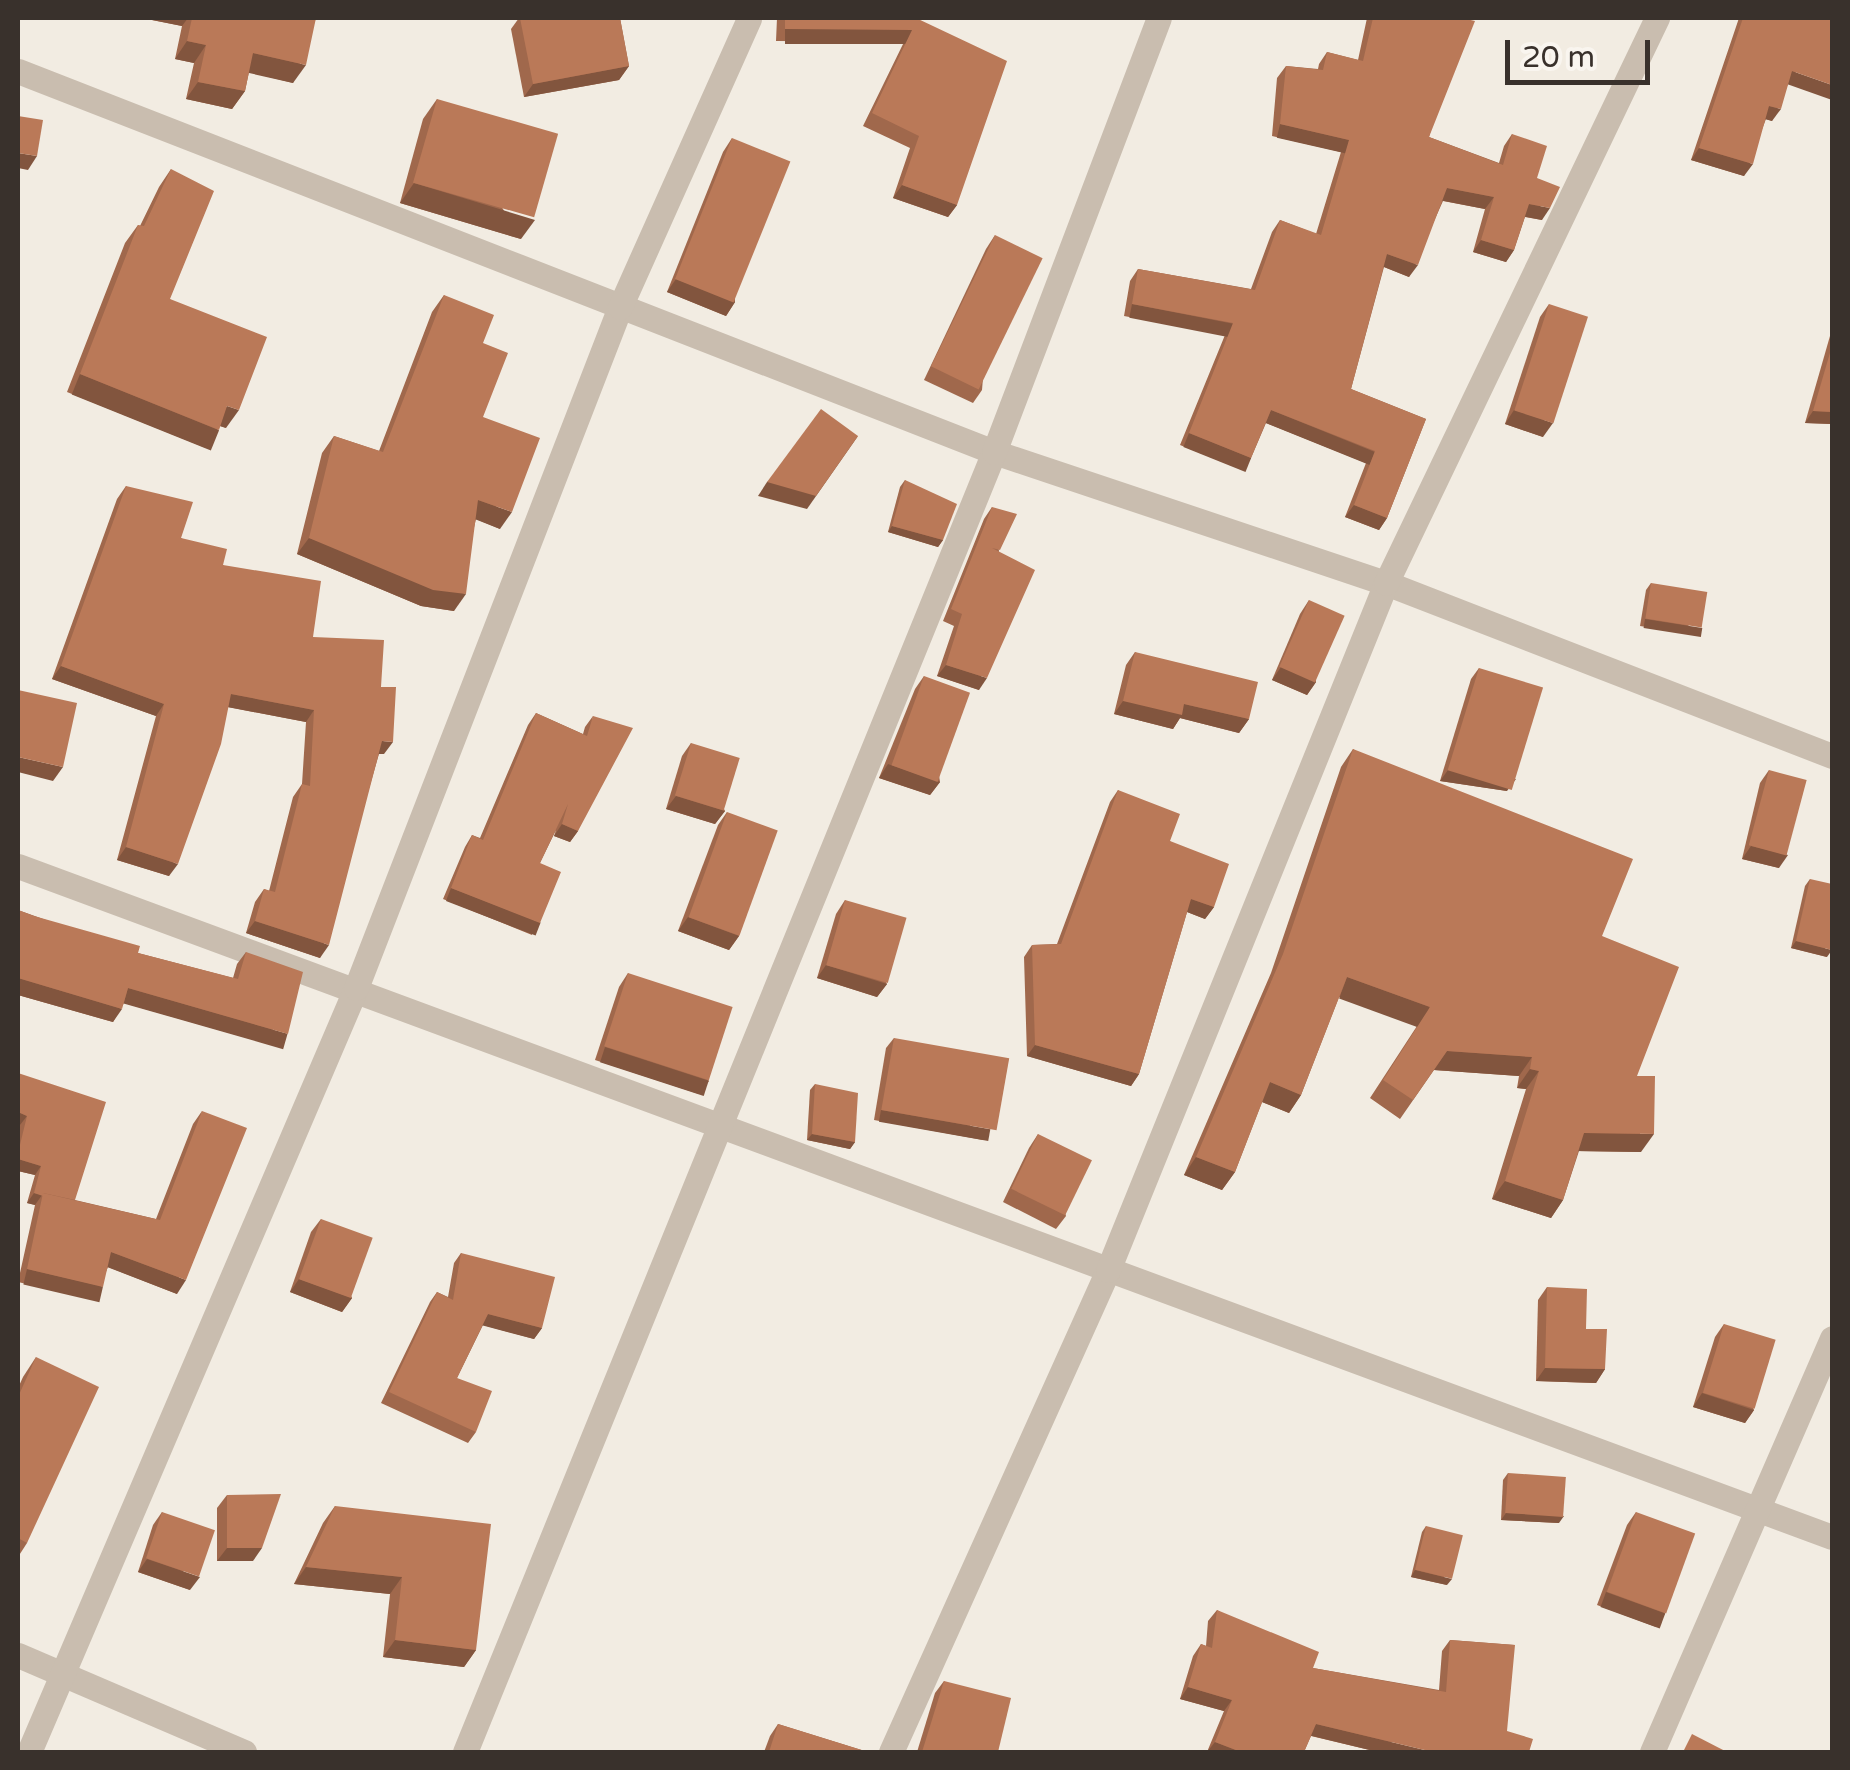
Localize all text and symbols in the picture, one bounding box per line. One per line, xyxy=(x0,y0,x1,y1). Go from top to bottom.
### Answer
scale bar xyxy=(1510,20,1655,82)
text: 20 m xyxy=(1522,39,1595,76)

